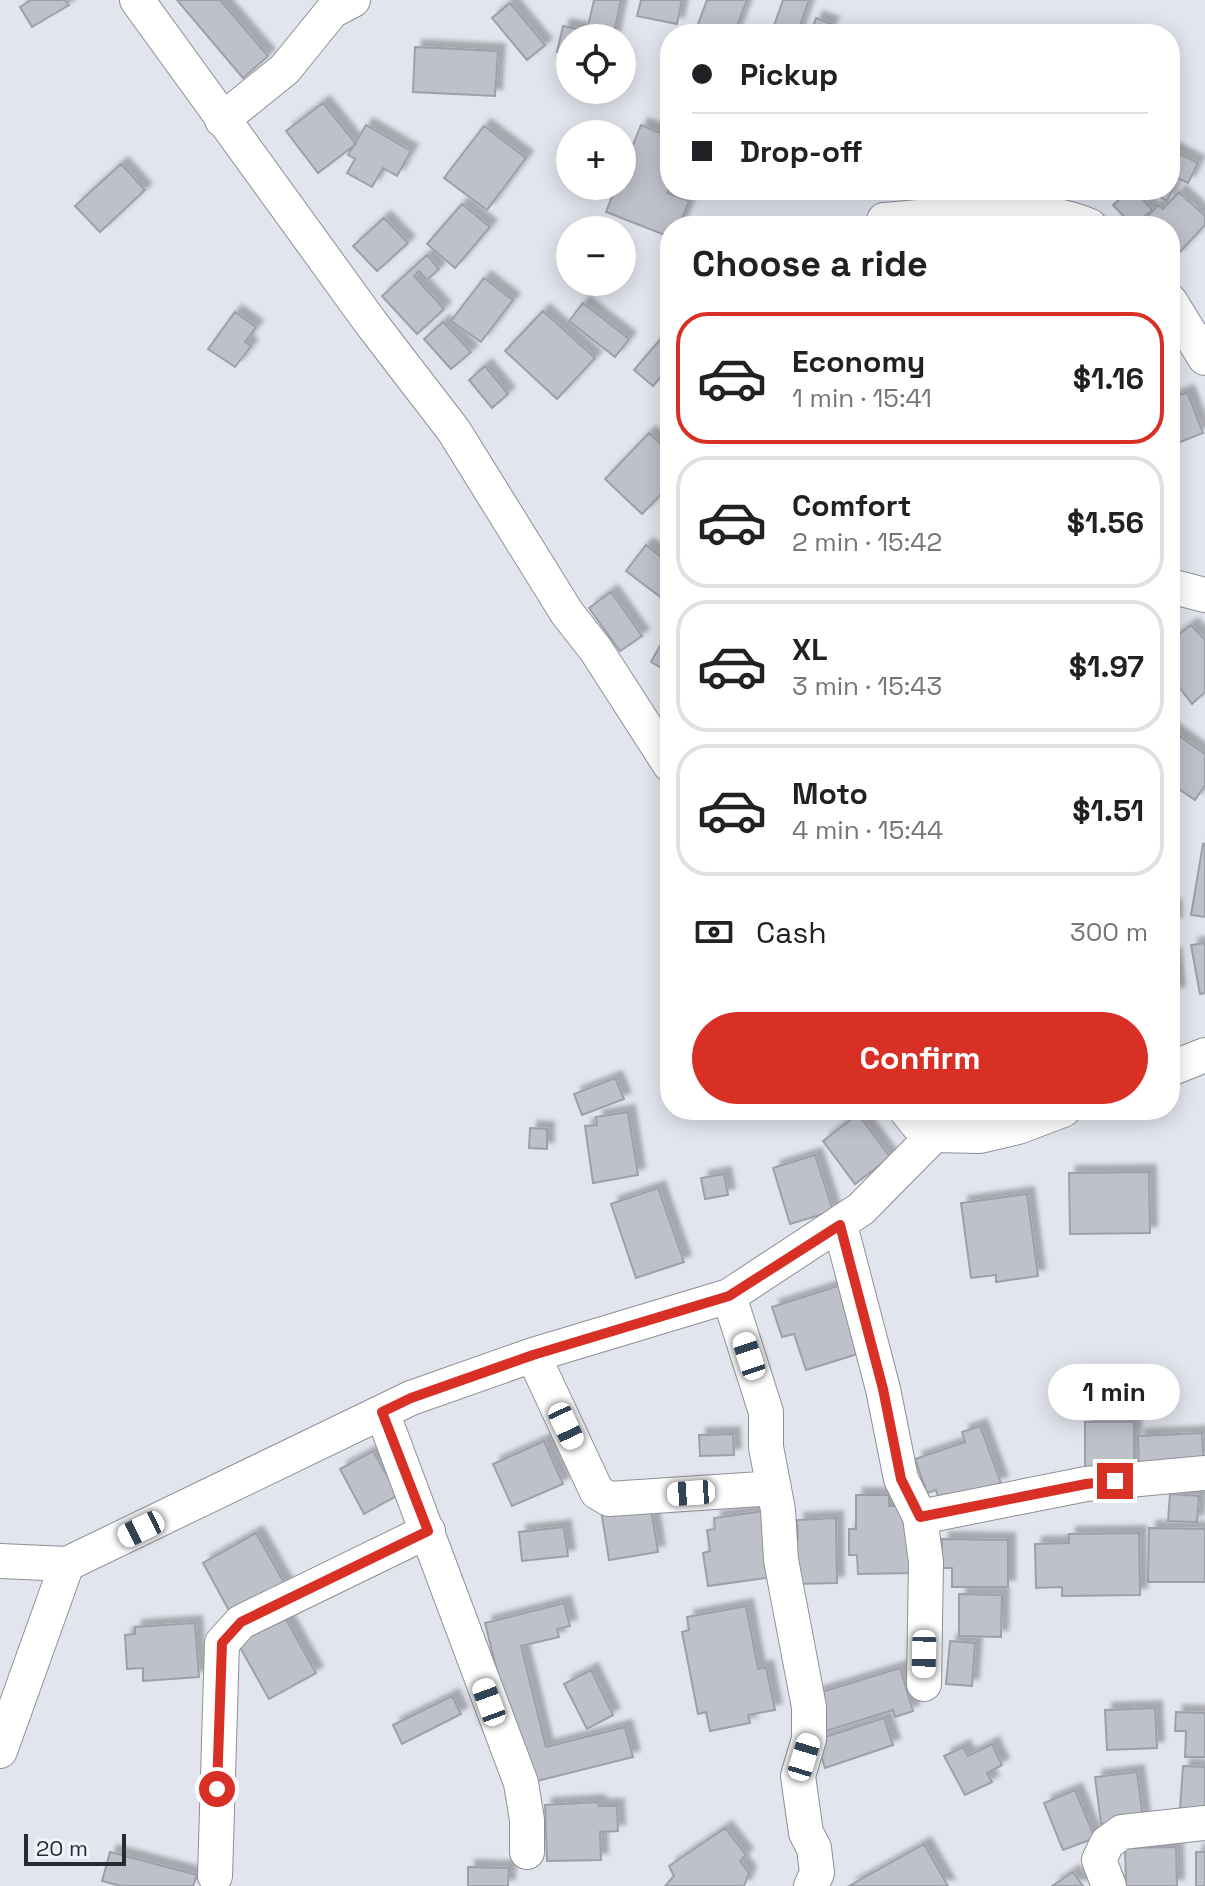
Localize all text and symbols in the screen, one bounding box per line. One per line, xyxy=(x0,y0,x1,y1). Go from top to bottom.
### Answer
map controls xyxy=(556,24,636,296)
button: locate xyxy=(556,24,636,104)
text: Pickup xyxy=(740,55,838,94)
button: + xyxy=(556,120,636,200)
text: Drop-off xyxy=(740,132,863,171)
button: − xyxy=(556,216,636,296)
text: Choose a ride xyxy=(692,241,928,287)
icon: car xyxy=(696,342,768,414)
text: Economy xyxy=(792,342,925,381)
text: $1.16 xyxy=(1073,359,1144,398)
text: 1 min · 15:41 xyxy=(792,381,932,415)
icon: car xyxy=(696,486,768,558)
text: Comfort xyxy=(792,486,911,525)
text: $1.56 xyxy=(1067,503,1144,542)
text: 2 min · 15:42 xyxy=(792,525,942,559)
icon: car xyxy=(696,630,768,702)
text: XL xyxy=(792,630,828,669)
text: $1.97 xyxy=(1069,647,1144,686)
text: 3 min · 15:43 xyxy=(792,669,942,703)
icon: car xyxy=(696,774,768,846)
text: Moto xyxy=(792,774,868,813)
text: $1.51 xyxy=(1072,791,1144,830)
text: 4 min · 15:44 xyxy=(792,813,943,847)
icon: cash xyxy=(692,910,736,954)
text: Cash xyxy=(756,913,827,952)
text: 300 m xyxy=(1070,915,1148,949)
button: Confirm xyxy=(692,1012,1148,1104)
car xyxy=(730,1329,768,1383)
callout: 1 min xyxy=(1049,1365,1181,1421)
text: 1 min xyxy=(1082,1375,1146,1409)
car xyxy=(545,1399,587,1453)
route end xyxy=(1097,1463,1133,1499)
car xyxy=(666,1479,716,1507)
car xyxy=(114,1508,168,1550)
car xyxy=(912,1630,936,1678)
car xyxy=(470,1675,508,1729)
car xyxy=(786,1731,822,1783)
route start xyxy=(199,1771,235,1807)
scale bar xyxy=(24,1830,126,1866)
text: 20 m xyxy=(36,1834,88,1862)

